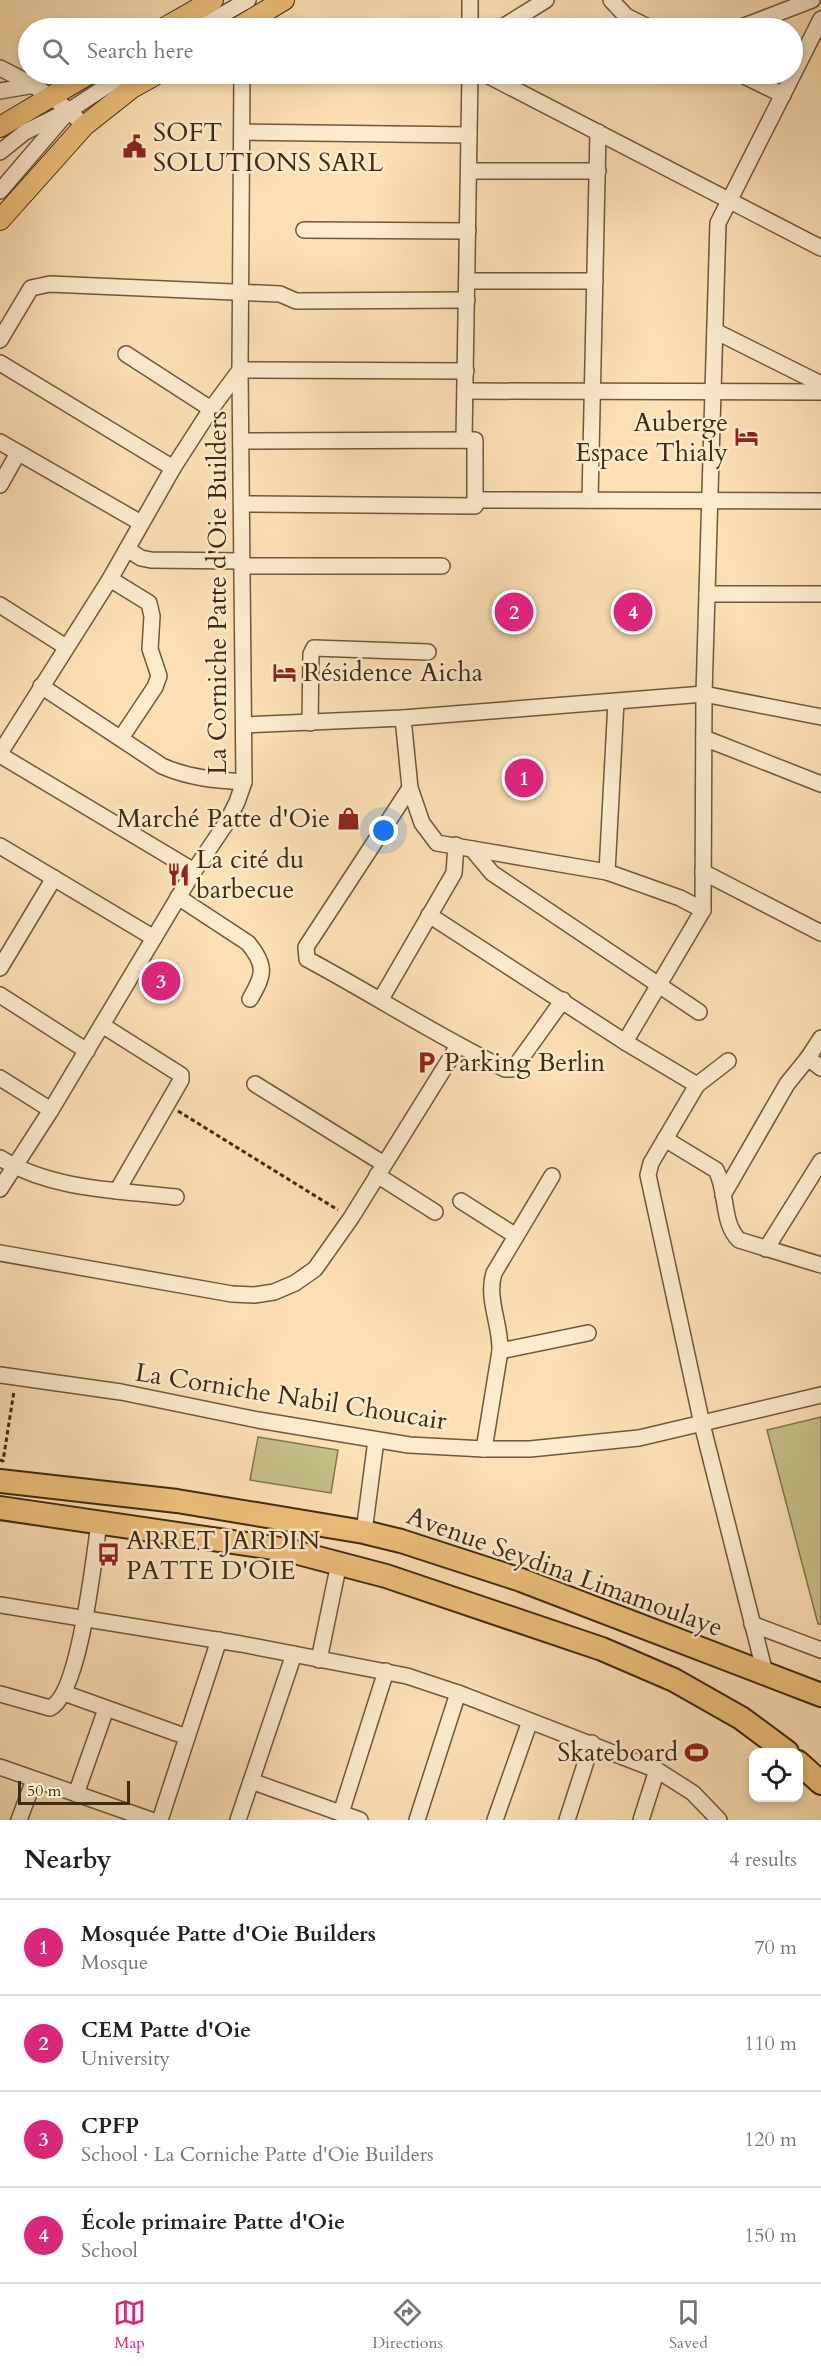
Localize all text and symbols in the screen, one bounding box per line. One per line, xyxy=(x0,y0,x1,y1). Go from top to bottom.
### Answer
search box xyxy=(18,18,803,84)
icon: search xyxy=(39,35,72,68)
text: Search here xyxy=(87,36,194,66)
place label: SOFT SOLUTIONS SARL xyxy=(153,115,384,180)
public building icon: SOFT SOLUTIONS SARL xyxy=(122,134,148,160)
place label: Auberge Espace Thialy xyxy=(575,405,728,470)
street label: La Corniche Patte d'Oie Builders xyxy=(200,411,235,775)
hotel icon: Auberge Espace Thialy xyxy=(733,424,759,450)
pin: 2 xyxy=(494,590,534,634)
pin: 4 xyxy=(614,590,652,634)
place label: Résidence Aicha xyxy=(303,655,483,690)
hotel icon: Résidence Aicha xyxy=(272,659,298,685)
pin: 1 xyxy=(504,756,544,800)
place label: Marché Patte d'Oie xyxy=(117,801,330,836)
shop icon: Marché Patte d'Oie xyxy=(335,805,361,831)
your location xyxy=(369,816,398,845)
place label: La cité du barbecue xyxy=(196,842,304,907)
restaurant icon: La cité du barbecue xyxy=(165,861,191,887)
pin: 3 xyxy=(142,958,180,1004)
place label: Parking Berlin xyxy=(444,1045,606,1080)
parking icon: Parking Berlin xyxy=(413,1049,439,1075)
street label: La Corniche Nabil Choucair xyxy=(133,1355,450,1438)
street label: Avenue Seydina Limamoulaye xyxy=(402,1498,728,1645)
place label: ARRET JARDIN PATTE D'OIE xyxy=(126,1523,320,1588)
bus stop icon: ARRET JARDIN PATTE D'OIE xyxy=(95,1542,121,1568)
place label: Skateboard xyxy=(557,1735,678,1770)
sports icon: Skateboard xyxy=(683,1739,709,1765)
map controls xyxy=(749,1748,803,1802)
button: locate xyxy=(749,1748,803,1802)
scale bar xyxy=(18,1778,130,1806)
text: 50 m xyxy=(27,1780,61,1802)
text: Nearby xyxy=(24,1842,112,1877)
text: 4 results xyxy=(729,1846,797,1873)
text: Mosquée Patte d'Oie Builders xyxy=(81,1919,376,1949)
text: 1 xyxy=(38,1934,49,1961)
text: 70 m xyxy=(754,1934,797,1961)
text: Mosque xyxy=(81,1949,148,1976)
text: CEM Patte d'Oie xyxy=(81,2015,251,2045)
text: 2 xyxy=(38,2030,49,2057)
text: 110 m xyxy=(744,2030,797,2057)
text: University xyxy=(81,2045,170,2072)
text: CPFP xyxy=(81,2111,139,2141)
text: 3 xyxy=(38,2126,49,2153)
text: 120 m xyxy=(744,2126,797,2153)
text: School · La Corniche Patte d'Oie Builders xyxy=(81,2141,434,2168)
text: École primaire Patte d'Oie xyxy=(81,2207,345,2237)
text: 4 xyxy=(38,2222,49,2249)
text: 150 m xyxy=(744,2222,797,2249)
text: School xyxy=(81,2237,138,2264)
tab: Map xyxy=(113,2296,146,2354)
tab: Directions xyxy=(372,2296,443,2354)
tab: Saved xyxy=(669,2296,708,2354)

